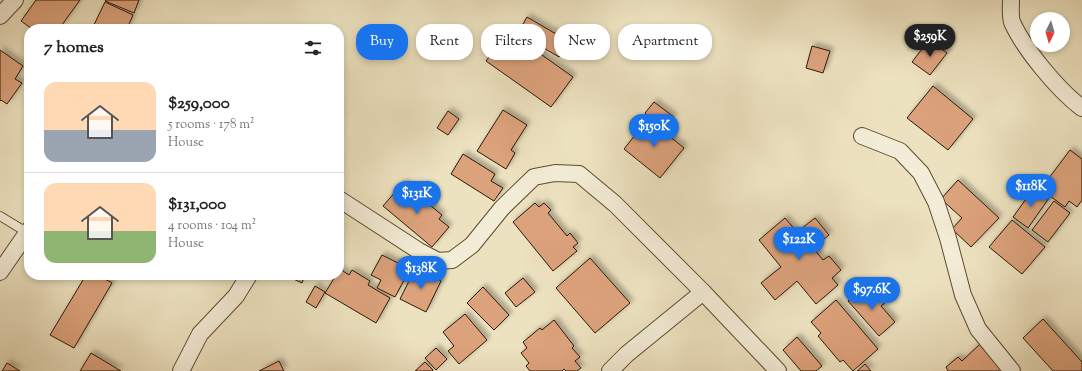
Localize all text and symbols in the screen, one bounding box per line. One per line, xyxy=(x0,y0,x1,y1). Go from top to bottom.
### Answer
north arrow xyxy=(1030,12,1070,52)
map controls xyxy=(1030,12,1070,52)
chip: Buy xyxy=(356,24,408,60)
chip: Rent xyxy=(416,24,473,60)
chip: Filters xyxy=(481,24,546,60)
chip: New xyxy=(554,24,610,60)
chip: Apartment xyxy=(618,24,712,60)
pin: $259K xyxy=(902,24,958,58)
text: $259K xyxy=(913,28,947,46)
text: 7 homes xyxy=(44,36,104,60)
icon: filters xyxy=(302,37,324,59)
text: $259,000 xyxy=(168,92,230,116)
icon: home xyxy=(76,98,124,146)
pin: $150K xyxy=(626,114,682,148)
text: 5 rooms · 178 m² xyxy=(168,116,254,134)
text: $150K xyxy=(638,118,670,136)
text: House xyxy=(168,134,204,152)
pin: $118K xyxy=(1003,174,1059,208)
text: $118K xyxy=(1015,178,1047,196)
pin: $131K xyxy=(389,181,445,215)
text: $131K xyxy=(402,185,432,203)
text: $131,000 xyxy=(168,193,226,217)
icon: home xyxy=(76,199,124,247)
text: 4 rooms · 104 m² xyxy=(168,217,256,235)
pin: $122K xyxy=(771,227,827,261)
text: $122K xyxy=(783,231,815,249)
text: House xyxy=(168,235,204,253)
pin: $138K xyxy=(393,256,449,290)
text: $138K xyxy=(405,260,437,278)
pin: $97.6K xyxy=(839,277,905,311)
text: $97.6K xyxy=(853,281,891,299)

